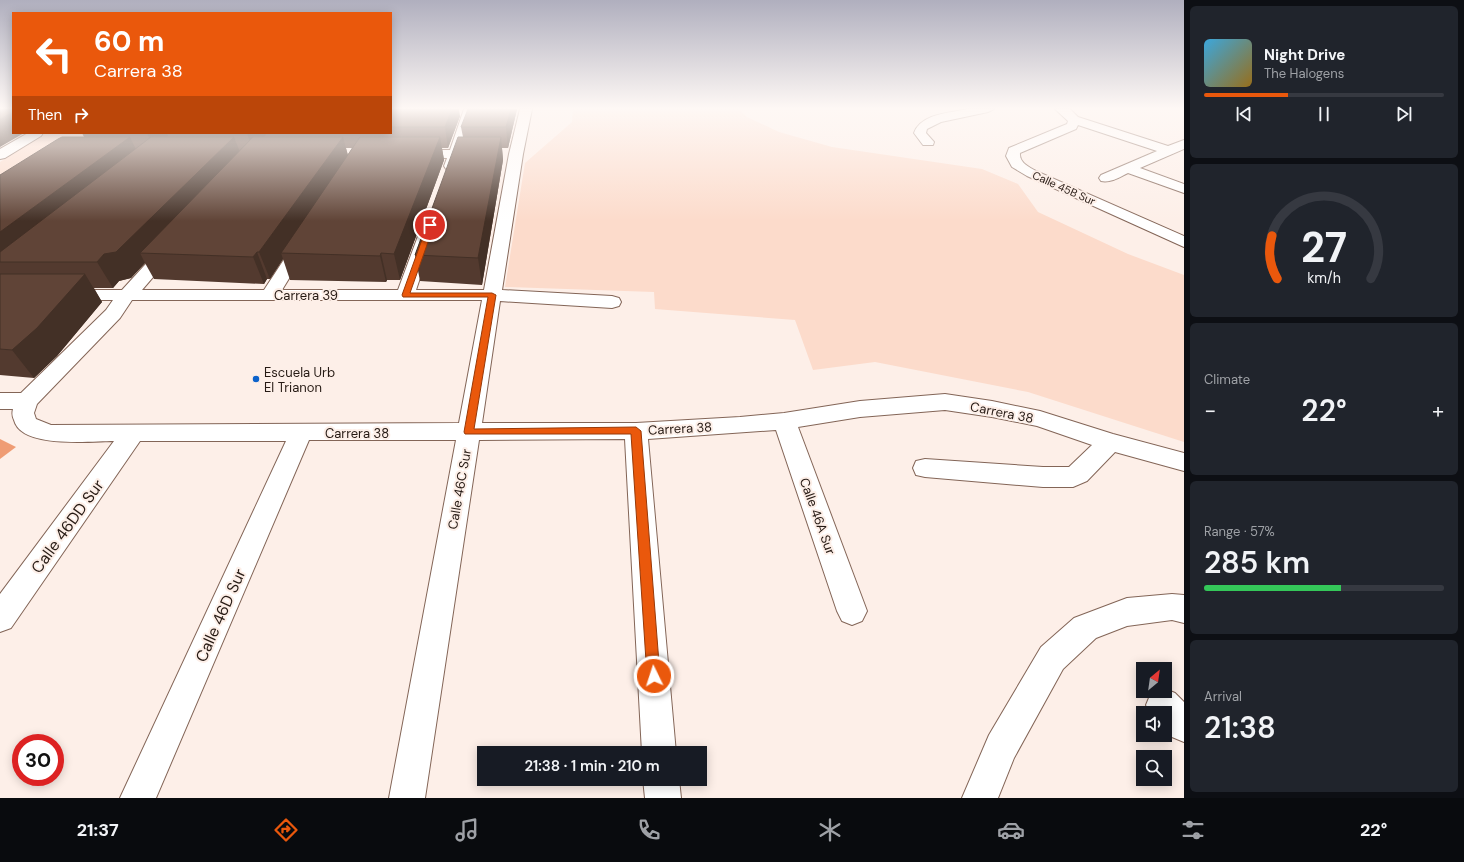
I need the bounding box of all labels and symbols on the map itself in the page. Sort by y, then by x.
street label: Calle 45B Sur [1030,168,1098,208]
pin [413,208,447,242]
street label: Carrera 39 [274,287,338,304]
place label: Escuela Urb El Trianon [264,364,335,396]
marker: Escuela Urb El Trianon [251,374,261,384]
street label: Carrera 38 [969,398,1035,427]
street label: Carrera 38 [648,418,713,439]
street label: Carrera 38 [325,425,389,442]
street label: Calle 46C Sur [444,447,475,531]
street label: Calle 46DD Sur [26,475,109,577]
street label: Calle 46A Sur [796,475,839,557]
street label: Calle 46D Sur [191,565,250,665]
position arrow [633,655,675,697]
north arrow [1136,662,1172,698]
speed limit sign: 30 [12,734,64,786]

